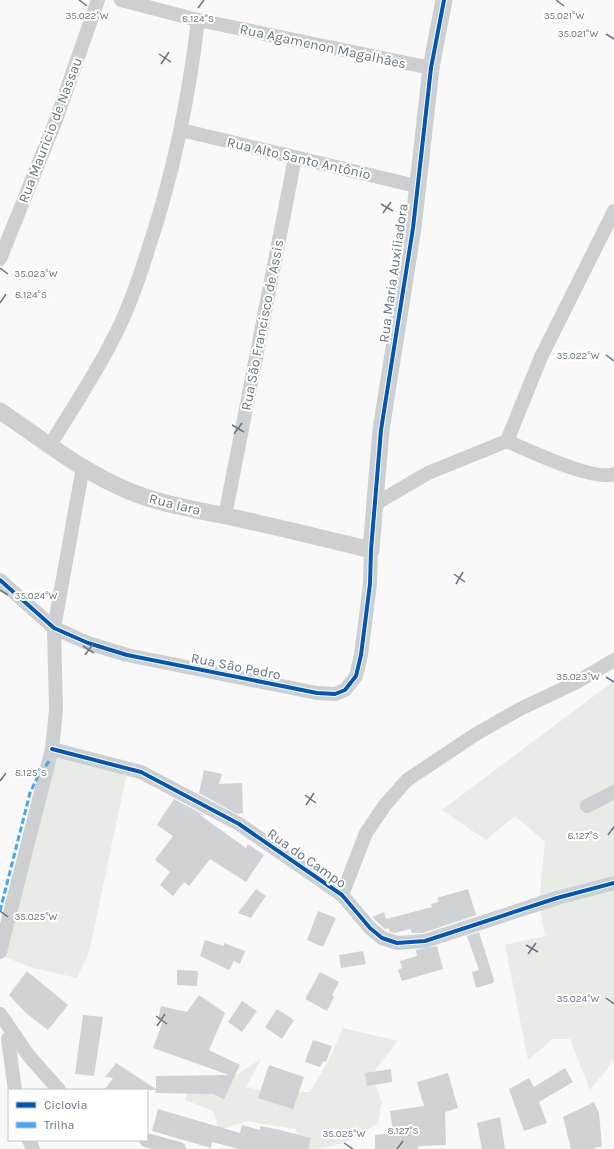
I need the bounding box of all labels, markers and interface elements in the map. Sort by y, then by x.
text: 35.022°W [65,10,109,22]
text: 35.021°W [544,10,584,22]
text: 8.124°S [182,13,214,25]
street label: Rua Agamenon Magalhães [238,21,408,72]
text: 35.021°W [558,28,598,40]
street label: Rua Mauricio de Nassau [15,55,86,205]
street label: Rua Alto Santo Antônio [225,134,372,183]
street label: Rua Maria Auxiliadora [375,202,412,344]
street label: Rua São Francisco de Assis [238,238,287,412]
text: 35.023°W [14,268,58,280]
text: 8.124°S [15,289,47,301]
text: 35.022°W [556,350,600,362]
street label: Rua Iara [147,490,202,519]
text: 35.024°W [15,590,58,602]
street label: Rua São Pedro [190,649,282,684]
text: 35.023°W [556,671,600,683]
text: 8.125°S [15,767,47,779]
street label: Rua do Campo [264,825,350,892]
text: 8.127°S [567,830,599,842]
text: 35.025°W [14,911,58,923]
text: 35.024°W [557,993,600,1005]
legend [8,1089,148,1141]
text: Ciclovia [44,1098,87,1112]
text: Trilha [44,1118,74,1132]
text: 8.127°S [387,1125,419,1137]
text: 35.025°W [322,1128,366,1140]

